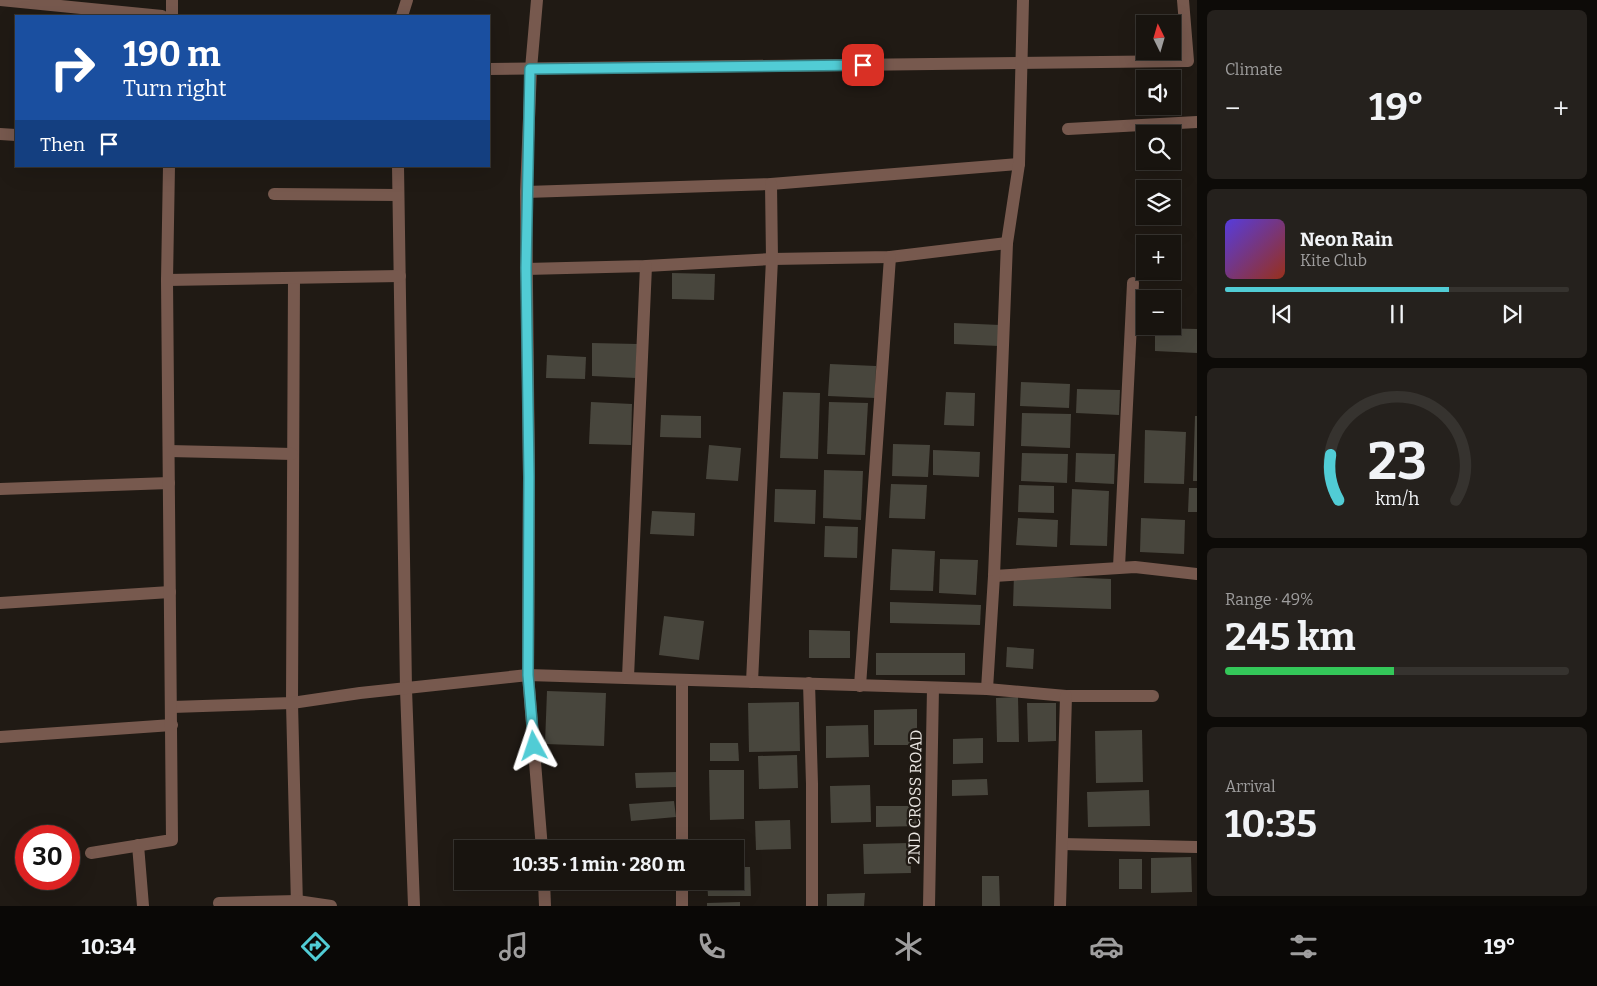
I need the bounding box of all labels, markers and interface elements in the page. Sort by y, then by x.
north arrow [1136,15,1181,60]
map controls [1136,15,1181,335]
text: 190 m [123,33,221,75]
icon: right [40,35,105,100]
pin [842,44,884,86]
icon: arrive [849,51,877,79]
text: Climate [1225,60,1283,79]
button: sound [1136,70,1181,115]
text: Turn right [123,75,226,102]
text: 19° [1369,84,1424,130]
text: − [1225,92,1240,125]
text: + [1553,92,1569,125]
button: search [1136,125,1181,170]
icon: arrive [95,130,123,158]
text: Then [40,133,85,156]
button: layers [1136,180,1181,225]
text: Neon Rain [1300,228,1393,251]
button: + [1136,235,1181,280]
text: Kite Club [1300,251,1367,270]
button: − [1136,290,1181,335]
icon: previous [1268,300,1296,328]
icon: pause [1383,300,1411,328]
icon: next [1498,300,1526,328]
text: 23 [1367,430,1427,493]
text: km/h [1375,488,1419,510]
text: Range · 49% [1225,590,1314,609]
text: 245 km [1225,614,1355,660]
position arrow [507,719,559,771]
street label: 2ND CROSS ROAD [904,729,926,865]
text: Arrival [1225,777,1276,796]
text: 10:35 [1225,801,1317,847]
speed limit sign: 30 [15,825,80,890]
text: 10:35 · 1 min · 280 m [513,853,685,876]
icon: directions [298,929,333,964]
icon: music [496,929,531,964]
icon: phone [694,929,729,964]
icon: climate [891,929,926,964]
icon: car [1089,929,1124,964]
icon: filters [1286,929,1321,964]
text: 10:34 [81,933,136,960]
text: 19° [1484,933,1516,960]

